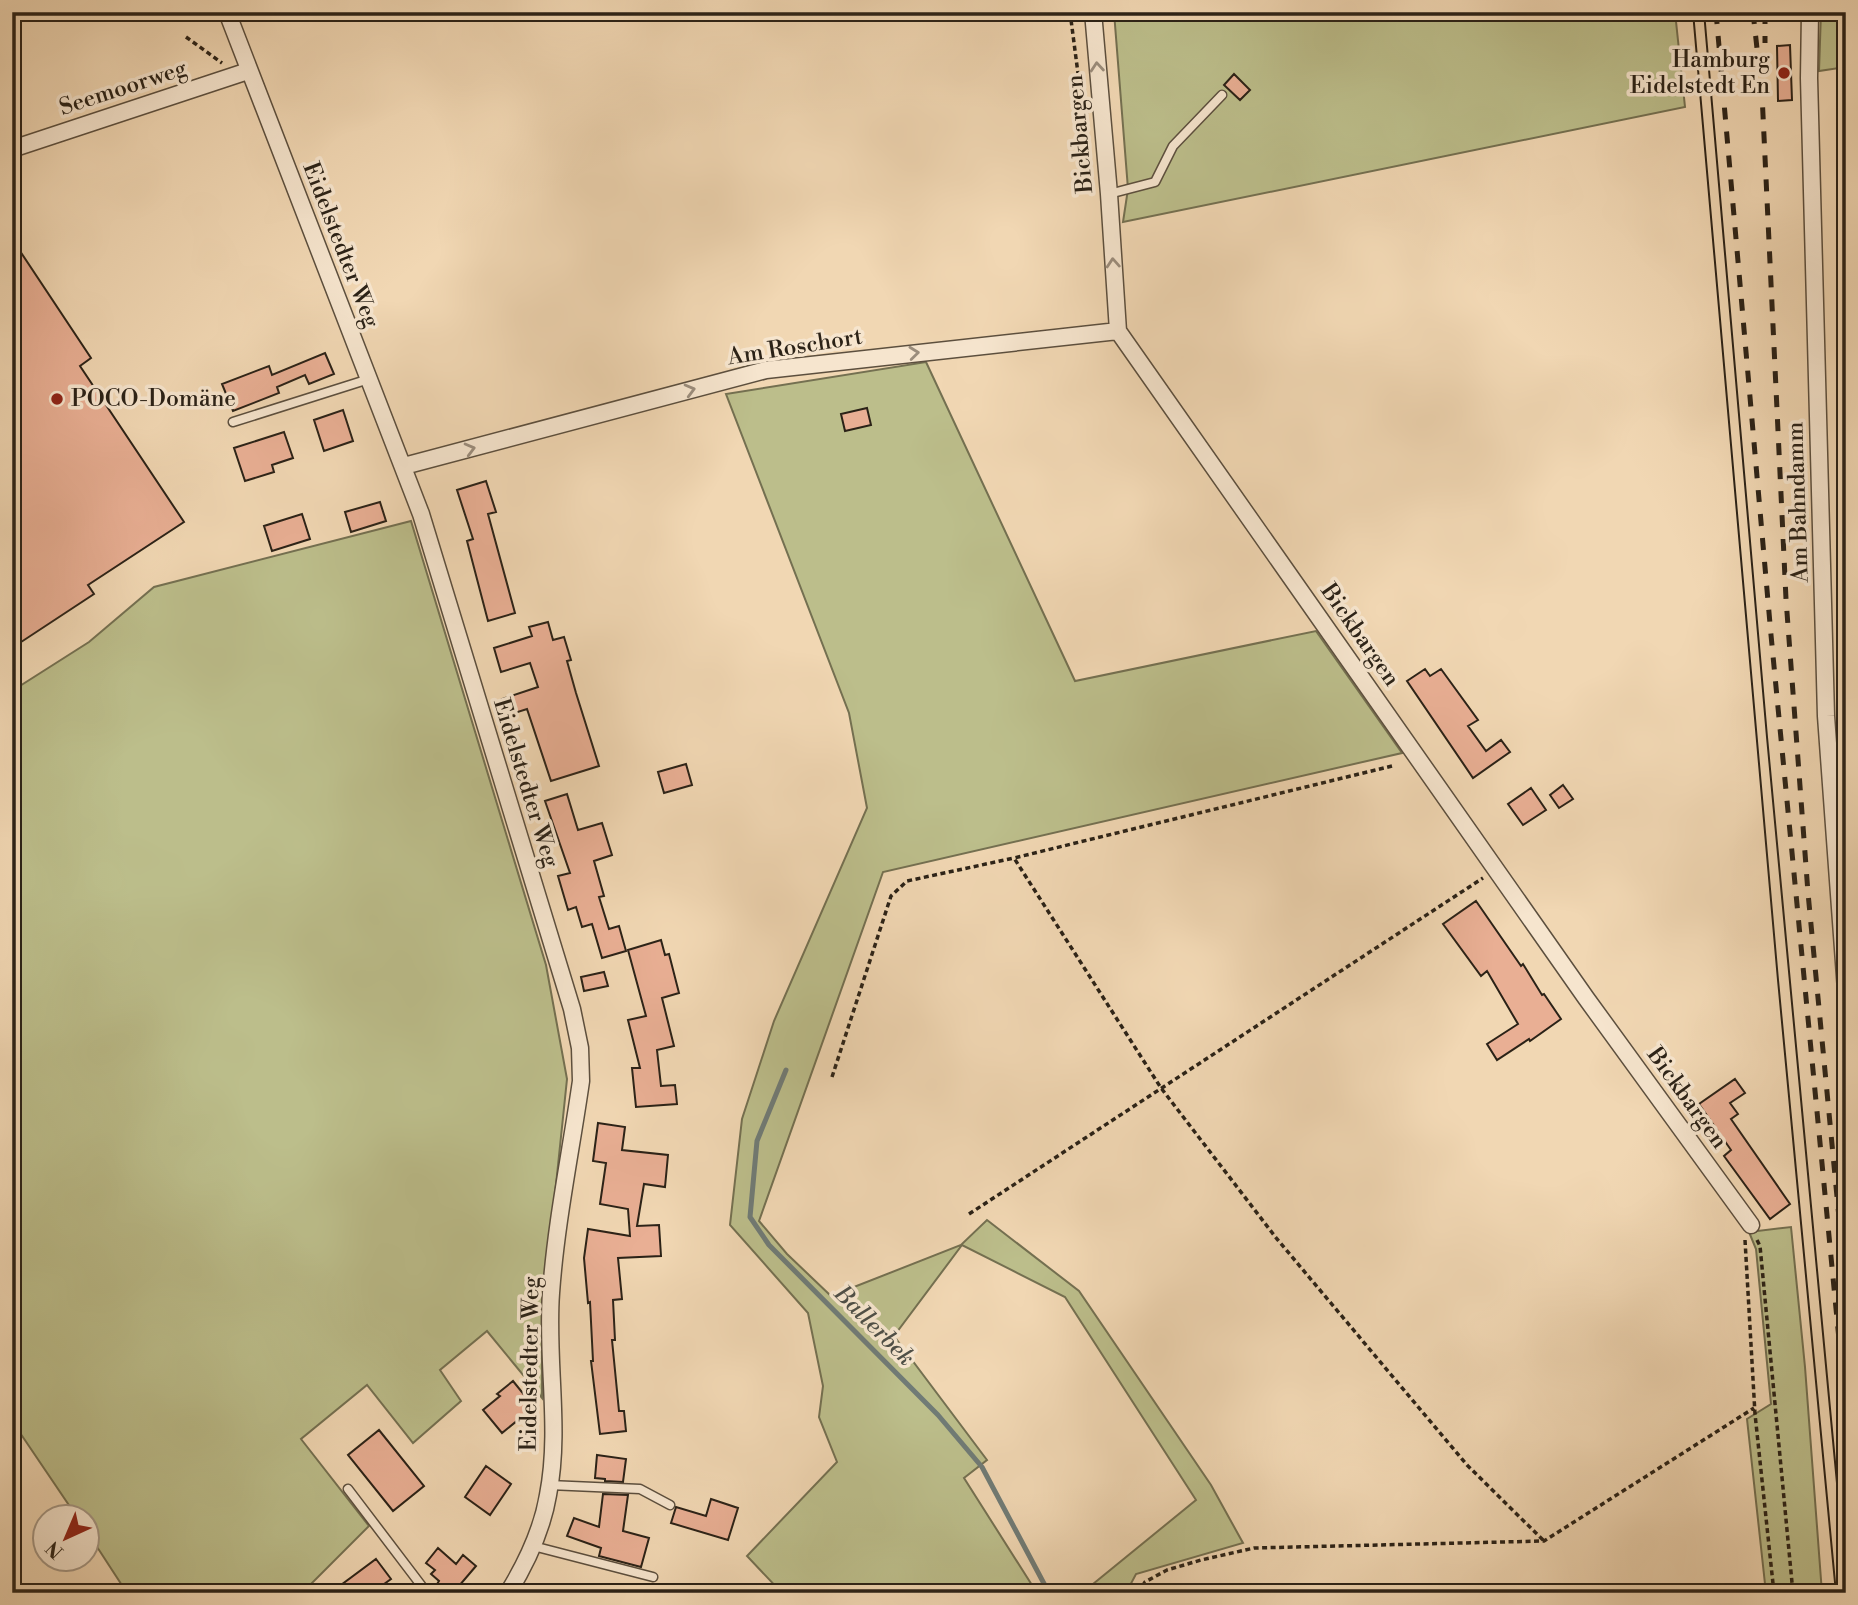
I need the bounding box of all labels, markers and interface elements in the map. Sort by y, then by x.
place label: Hamburg Eidelstedt En [1630,46,1770,100]
street label: Seemoorweg [56,54,190,122]
one-way arrow [1090,61,1105,73]
marker: Hamburg Eidelstedt En [1776,65,1792,81]
street label: Bickbargen [1061,73,1099,195]
street label: Eidelstedter Weg [297,158,385,332]
one-way arrow [1106,257,1121,268]
street label: Am Roschort [725,323,864,372]
one-way arrow [908,346,920,361]
one-way arrow [684,384,696,398]
place label: POCO-Domäne [71,385,236,413]
marker: POCO-Domäne [49,391,65,407]
street label: Am Bahndamm [1781,421,1815,584]
one-way arrow [464,443,476,457]
street label: Bickbargen [1314,577,1406,692]
street label: Eidelstedter Weg [487,695,565,871]
street label: Bickbargen [1640,1041,1733,1155]
street label: Eidelstedter Weg [514,1276,546,1452]
water label: Ballerbek [827,1279,921,1373]
north arrow [32,1504,102,1574]
text: N [41,1536,69,1563]

